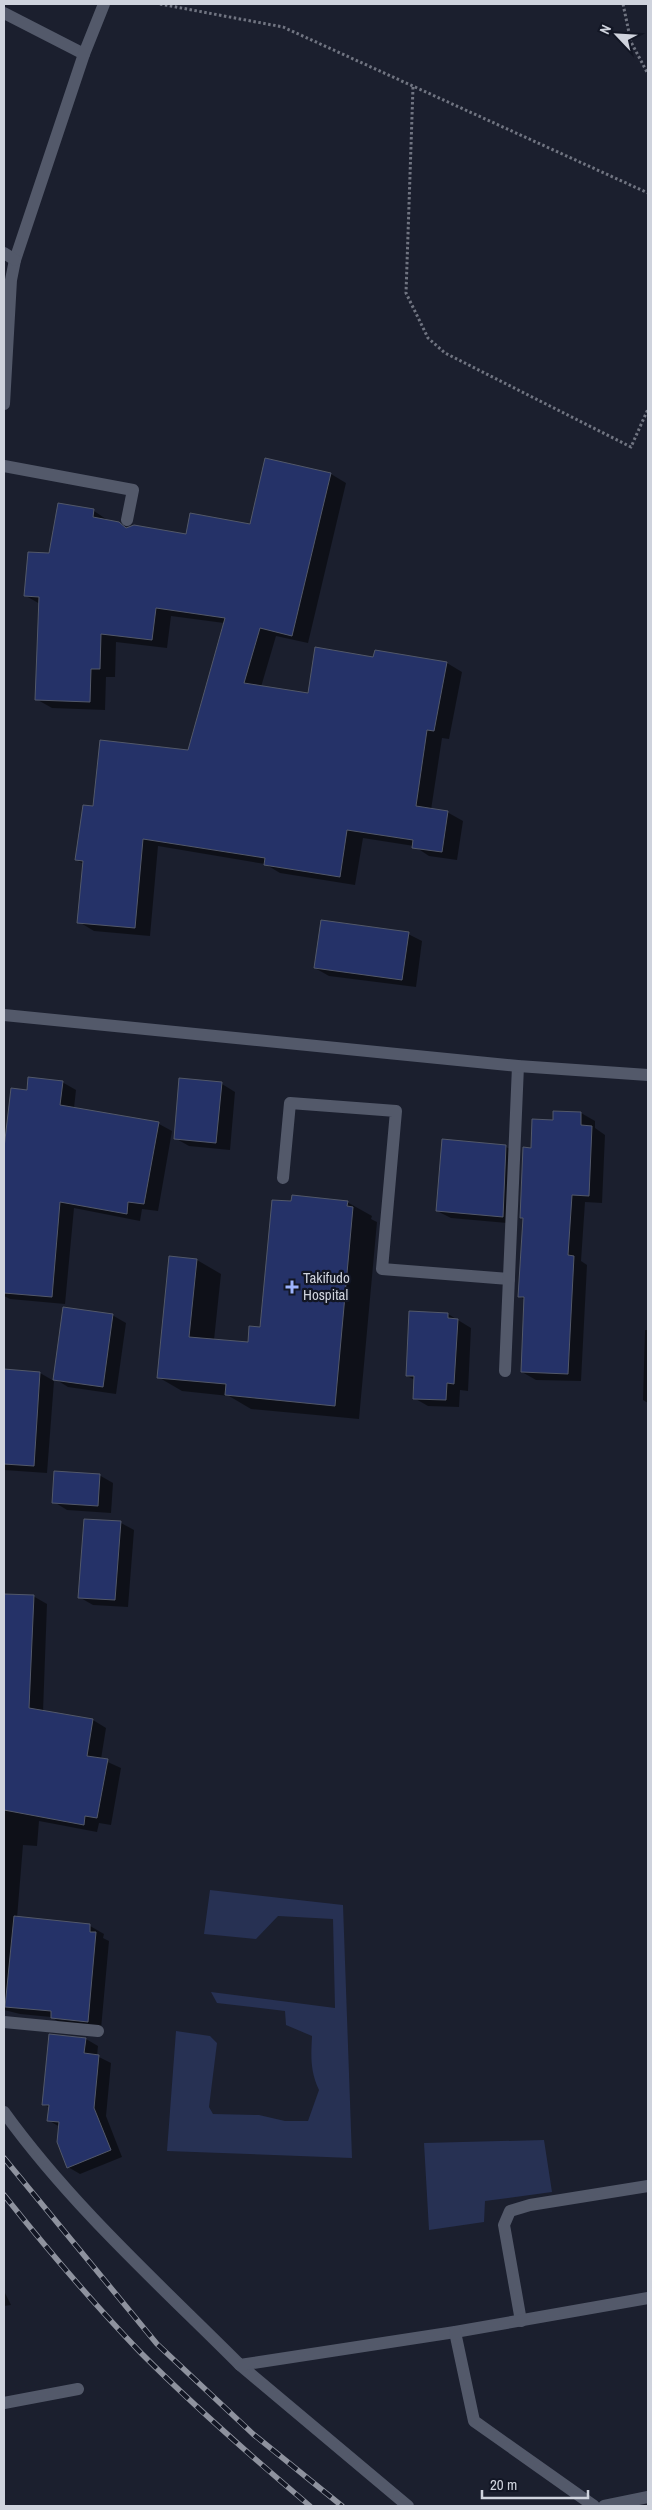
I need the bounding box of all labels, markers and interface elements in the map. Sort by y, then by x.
north arrow [592,10,642,60]
text: N [595,22,615,37]
place label: Takifudo Hospital [303,1267,350,1305]
marker: Takifudo Hospital [285,1280,299,1294]
scale bar [482,2468,588,2500]
text: 20 m [490,2474,517,2495]

